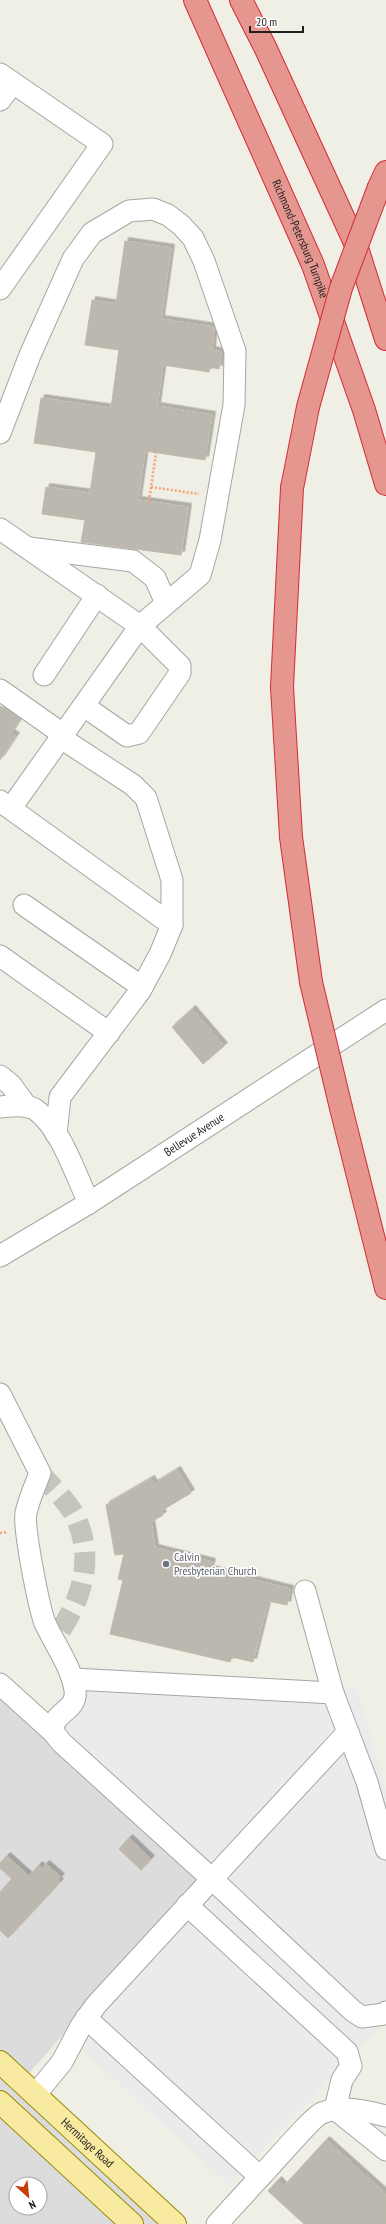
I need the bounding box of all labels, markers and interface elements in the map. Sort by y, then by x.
scale bar [250,8,303,34]
text: 20 m [256,14,277,29]
street label: Richmond-Petersburg Turnpike [269,177,332,300]
street label: Bellevue Avenue [161,1109,227,1159]
place label: Calvin Presbyterian Church [174,1549,256,1578]
marker: Calvin Presbyterian Church [161,1559,171,1569]
street label: Hermitage Road [58,2114,117,2171]
north arrow [8,2176,48,2216]
text: N [27,2197,38,2213]

